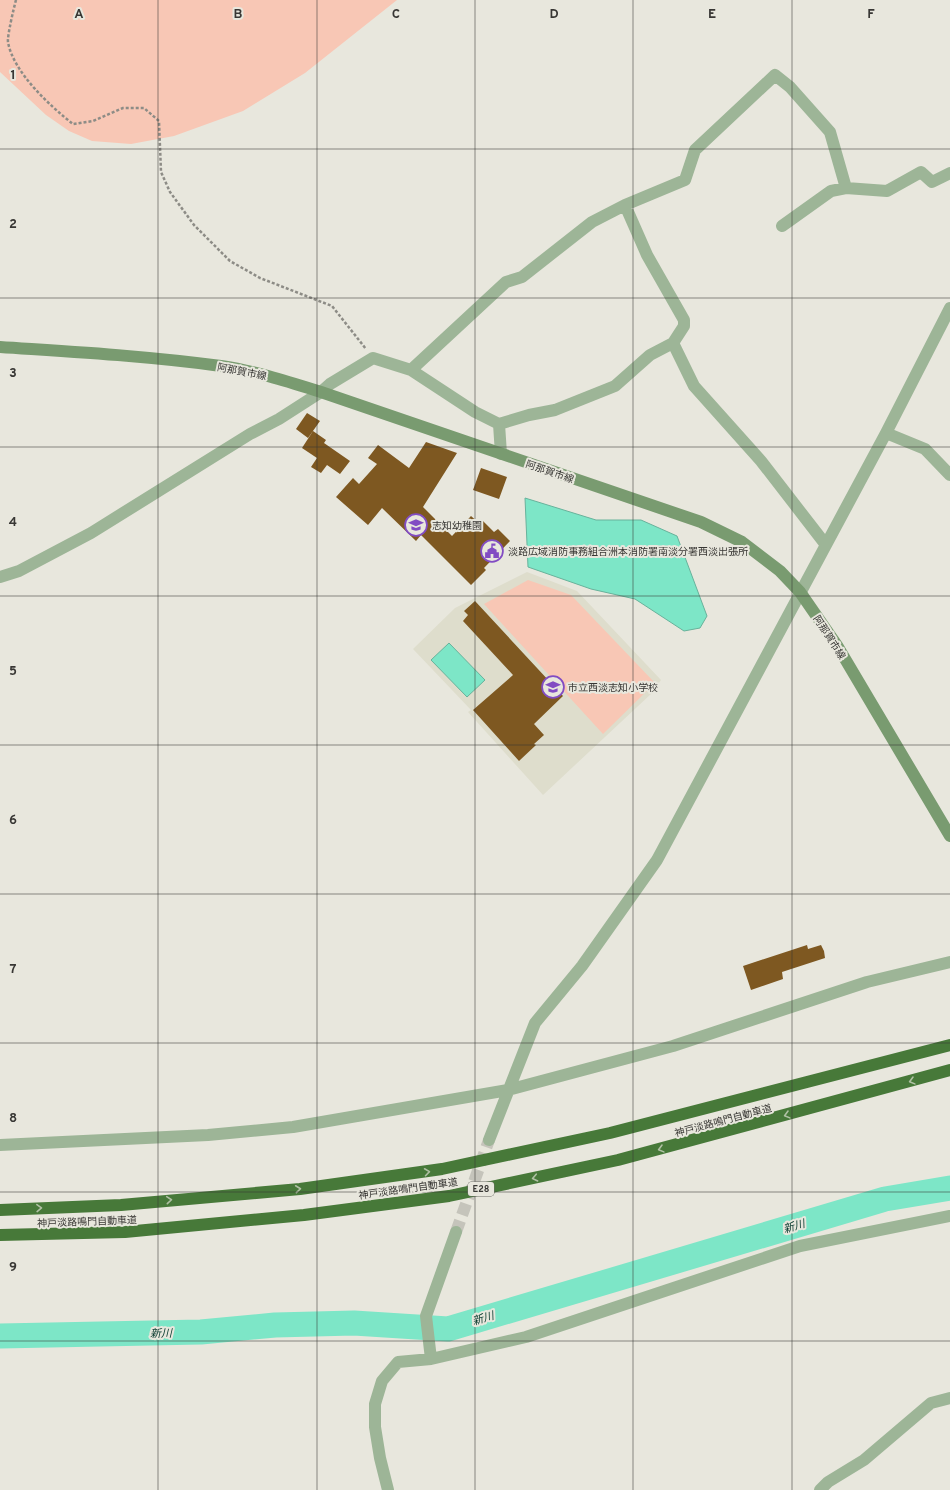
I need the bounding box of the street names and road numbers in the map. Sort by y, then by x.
street label: 阿那賀市線 [216,361,267,384]
street label: 阿那賀市線 [524,458,575,487]
street label: 阿那賀市線 [810,613,848,662]
street label: 神戸淡路鳴門自動車道 [673,1102,773,1141]
street label: 神戸淡路鳴門自動車道 [358,1176,459,1203]
road number: E28 [468,1182,494,1196]
street label: 神戸淡路鳴門自動車道 [37,1214,137,1231]

